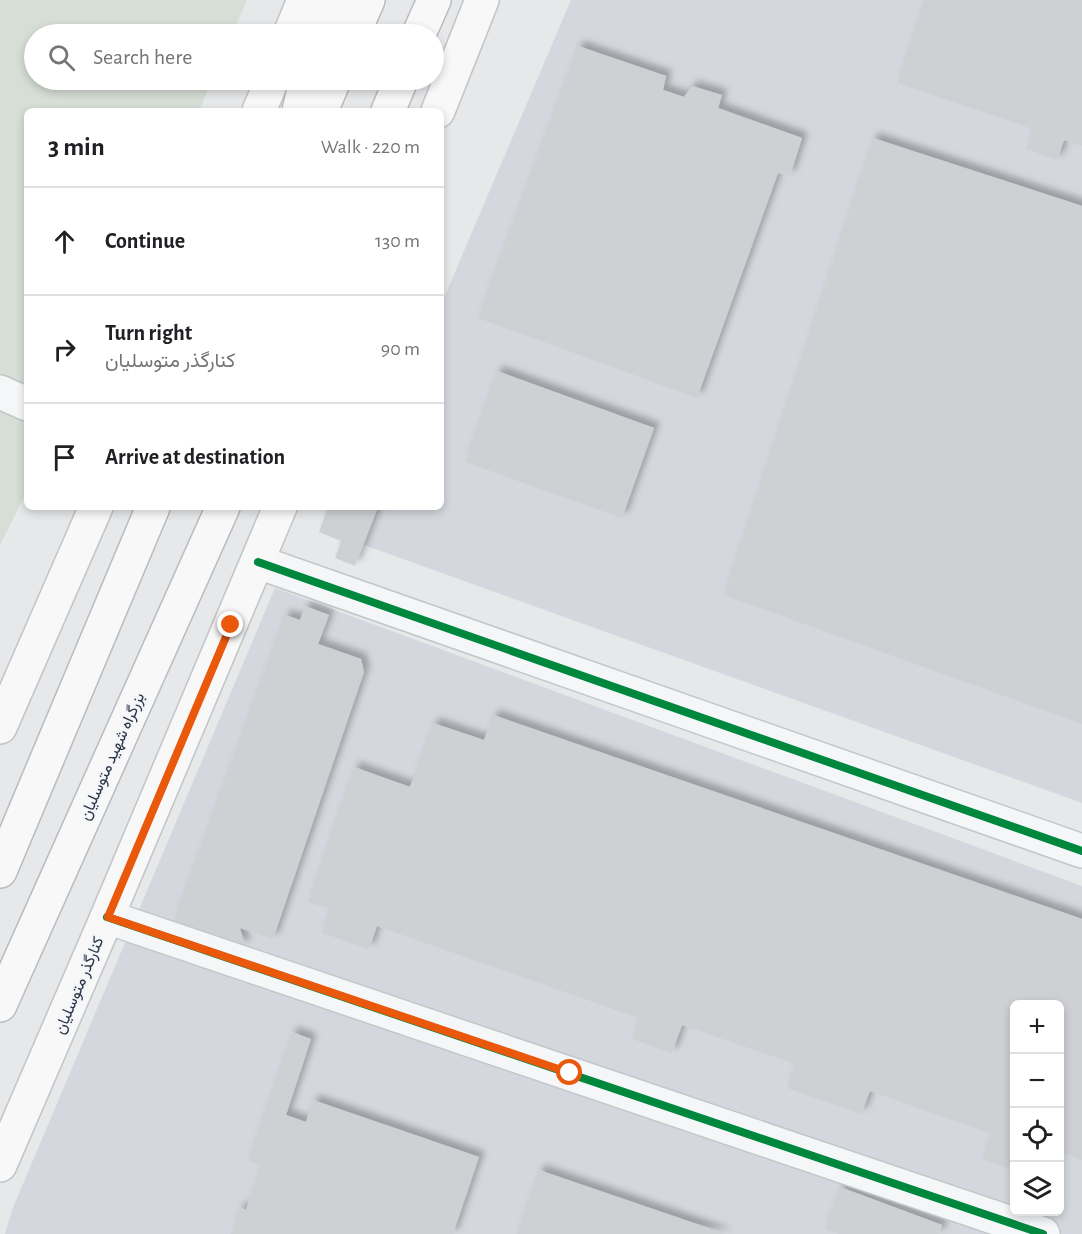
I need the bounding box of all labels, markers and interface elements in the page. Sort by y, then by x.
search box [24,24,444,90]
icon: search [45,41,78,74]
text: Search here [93,46,192,68]
text: 3 min [48,134,105,160]
text: Walk · 220 m [321,137,420,157]
icon: ahead [48,225,81,258]
text: Continue [105,230,185,252]
text: 130 m [375,231,420,251]
text: Turn right [105,322,192,344]
icon: right [48,333,81,366]
text: 90 m [381,339,420,359]
text: کنارگذر متوسلیان [105,351,235,371]
icon: arrive [48,441,81,474]
text: Arrive at destination [105,446,285,468]
route end [217,611,243,637]
street label: بزرگراه شهید متوسلیان [77,690,149,824]
street label: کنارگذر متوسلیان [51,934,109,1037]
map controls [1010,1000,1064,1216]
button: + [1010,1000,1064,1054]
button: − [1010,1054,1064,1108]
route start [556,1059,582,1085]
button: locate [1010,1108,1064,1162]
button: layers [1010,1162,1064,1216]

